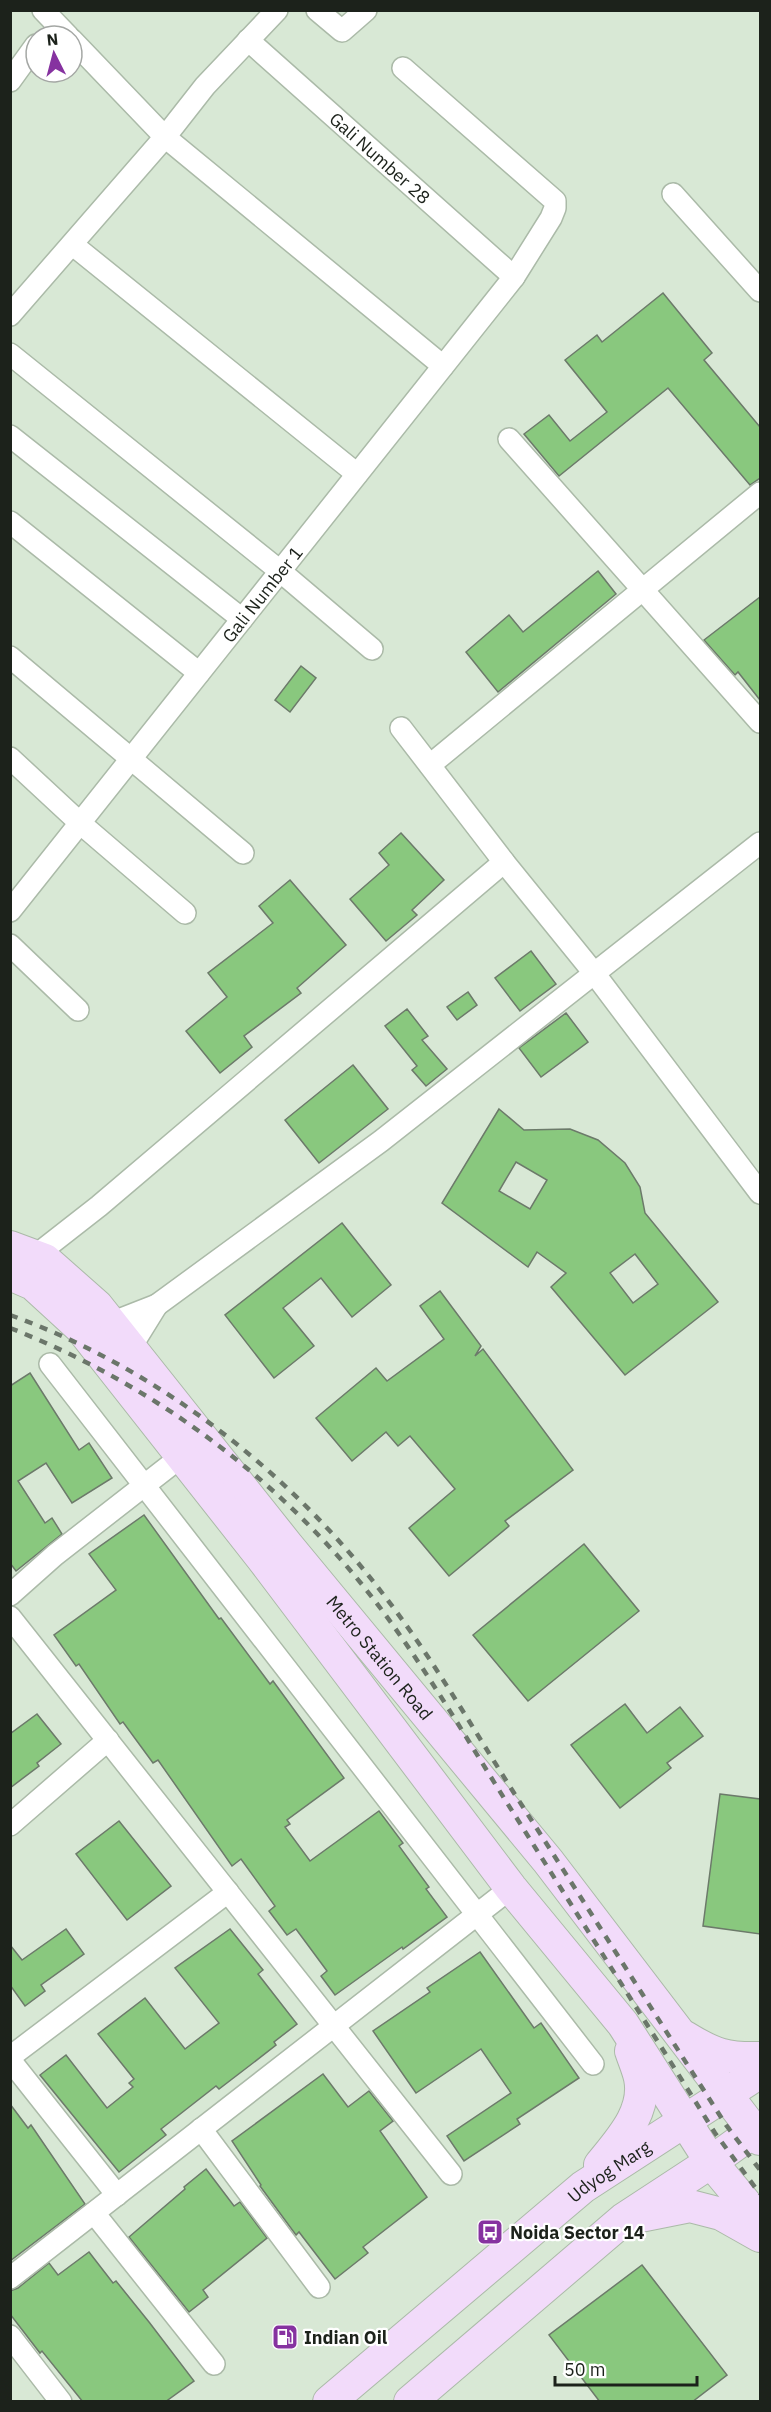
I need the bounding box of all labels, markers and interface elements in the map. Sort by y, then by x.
north arrow [24,24,84,84]
text: N [46,29,59,50]
street label: Gali Number 28 [325,107,435,209]
street label: Gali Number 1 [217,541,307,647]
street label: Metro Station Road [322,1590,438,1725]
street label: Udyog Marg [562,2135,655,2207]
bus stop icon: Noida Sector 14 [475,2217,505,2247]
place label: Noida Sector 14 [510,2221,645,2244]
fuel station icon: Indian Oil [270,2322,300,2352]
place label: Indian Oil [304,2326,388,2349]
scale bar [555,2349,698,2387]
text: 50 m [564,2358,606,2381]

